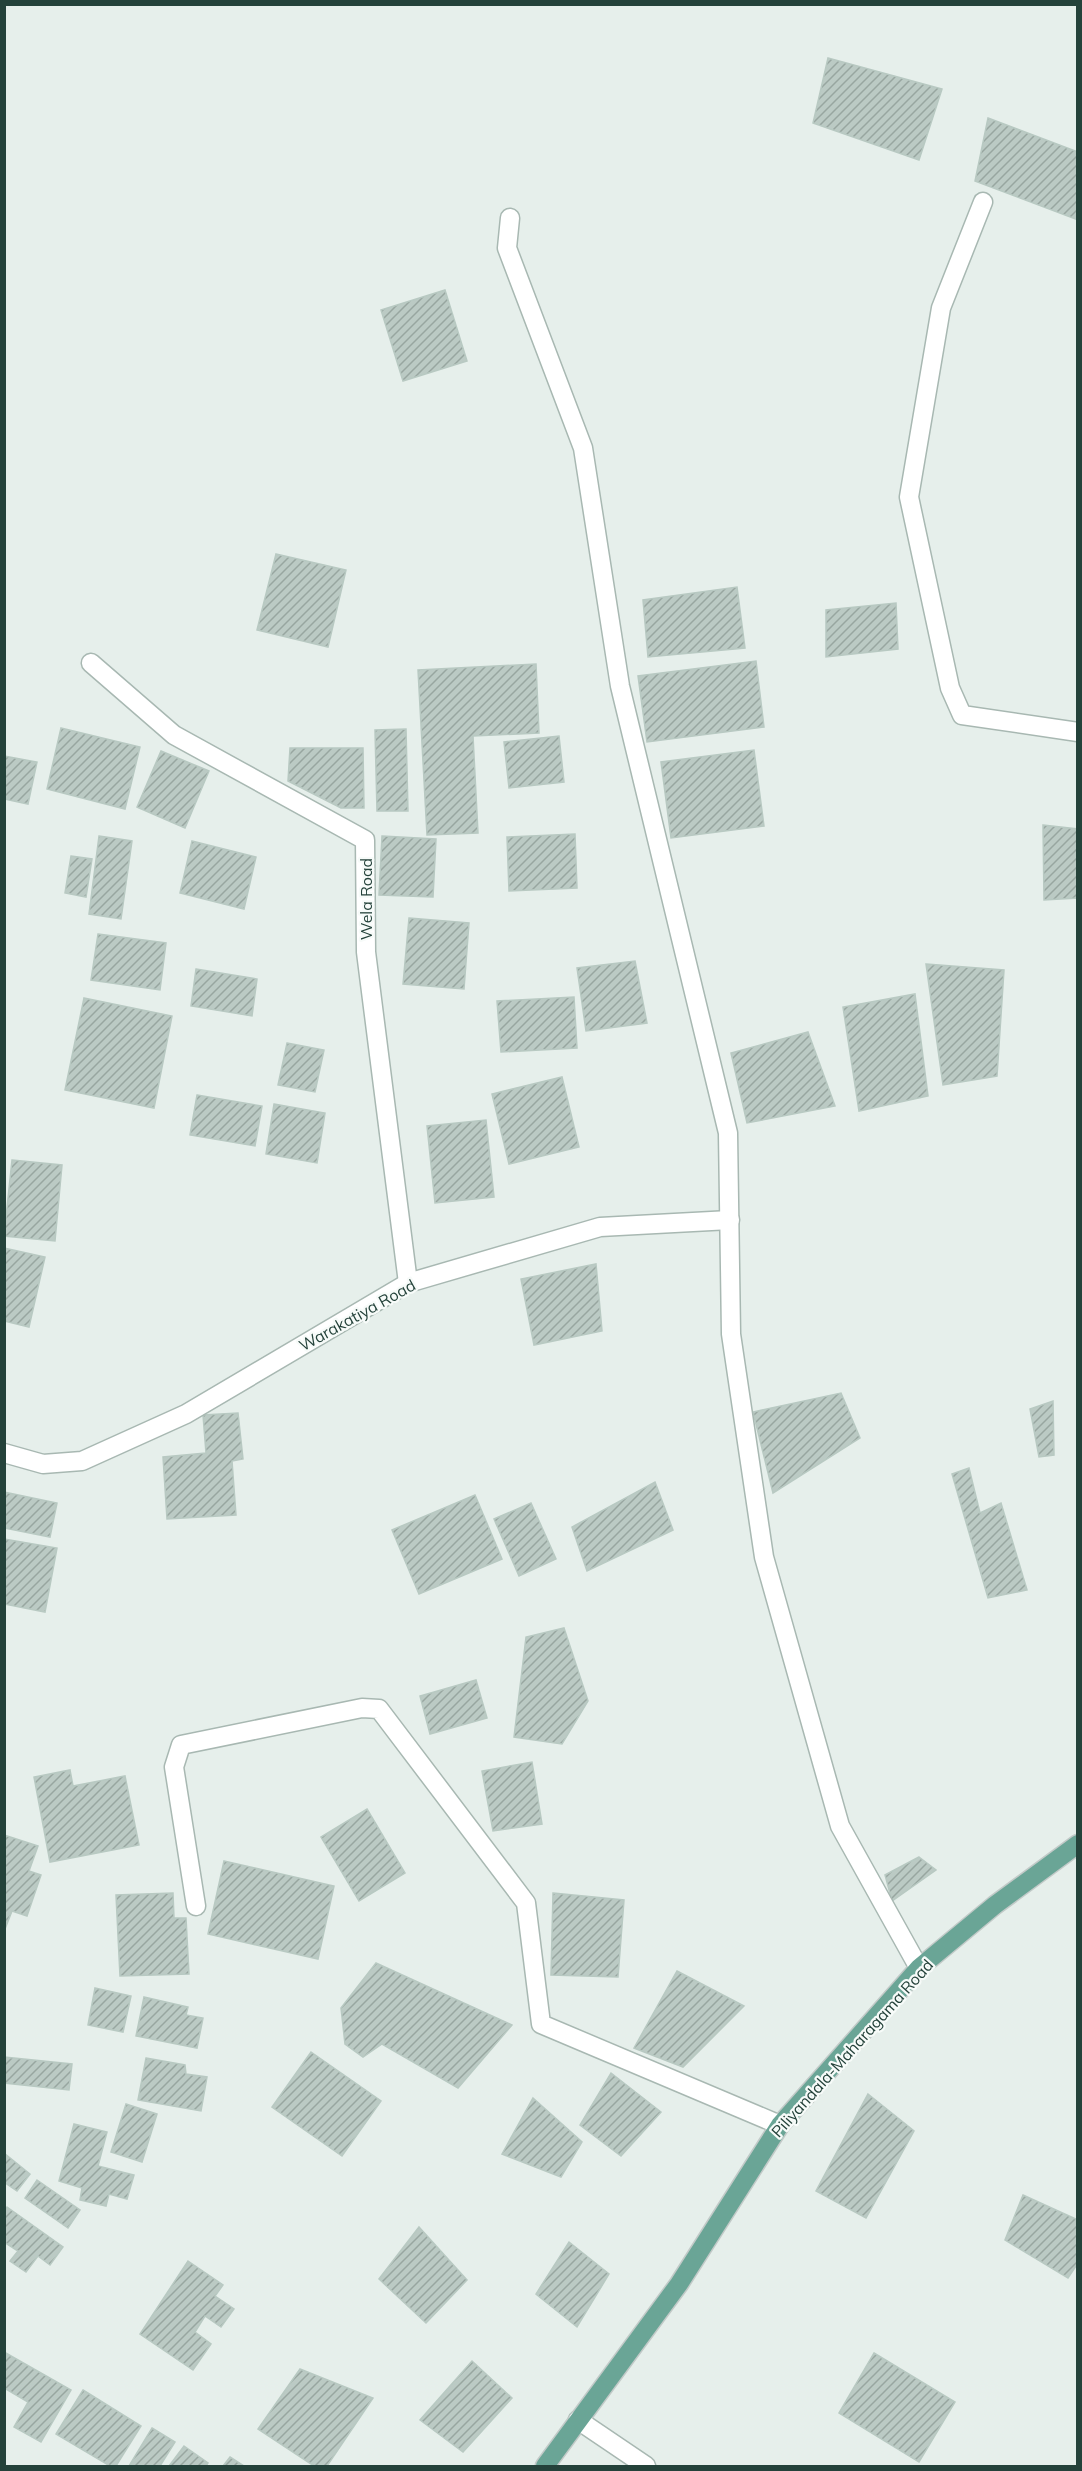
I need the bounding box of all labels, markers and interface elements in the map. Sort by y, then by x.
street label: Wela Road [356,858,376,940]
street label: Warakatiya Road [295,1275,419,1355]
street label: Piliyandala-Maharagama Road [767,1955,937,2141]

